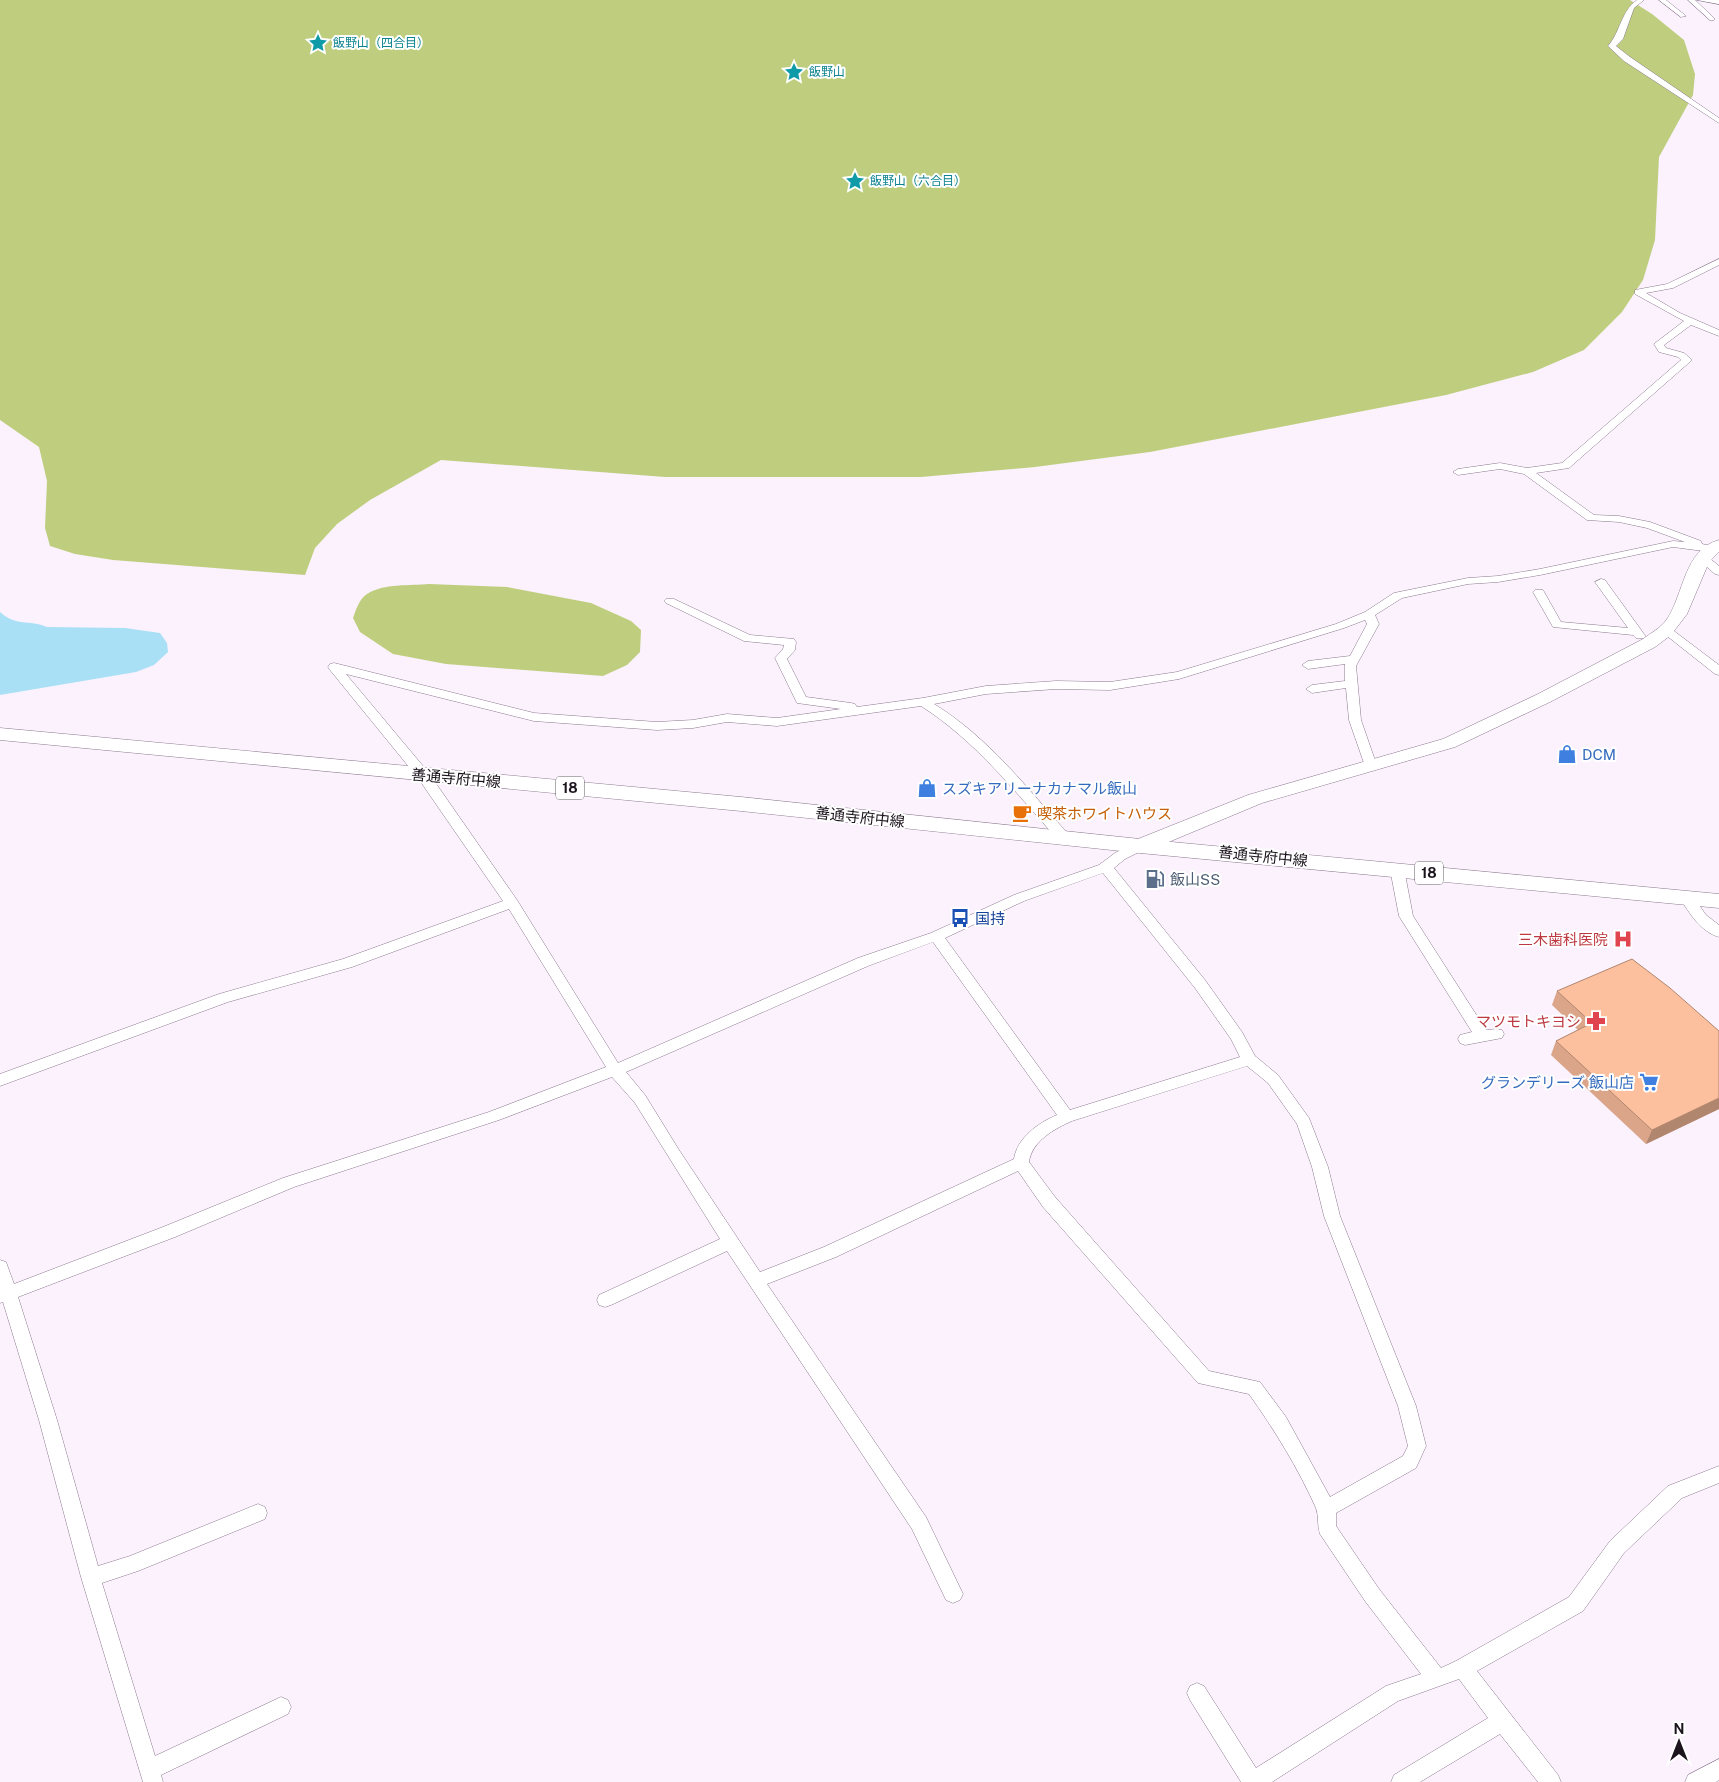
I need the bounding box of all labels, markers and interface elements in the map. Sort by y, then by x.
place icon: 飯野山（四合目） [307,32,329,54]
place label: 飯野山（四合目） [333,36,429,50]
place icon: 飯野山 [783,61,805,83]
place label: 飯野山 [809,65,845,79]
place icon: 飯野山（六合目） [844,170,866,192]
place label: 飯野山（六合目） [870,174,966,188]
shop icon: DCM [1556,743,1578,765]
place label: DCM [1582,746,1616,763]
street label: 善通寺府中線 [410,766,502,790]
road number: 18 [556,776,584,800]
shop icon: スズキアリーナカナマル飯山 [916,777,938,799]
place label: スズキアリーナカナマル飯山 [942,780,1137,797]
cafe icon: 喫茶ホワイトハウス [1011,802,1033,824]
street label: 善通寺府中線 [814,804,906,830]
place label: 喫茶ホワイトハウス [1037,805,1172,822]
street label: 善通寺府中線 [1217,843,1309,869]
road number: 18 [1415,861,1443,884]
fuel station icon: 飯山SS [1144,868,1166,890]
place label: 飯山SS [1170,871,1220,888]
bus stop icon: 国持 [949,907,971,929]
place label: 国持 [975,910,1005,927]
hospital icon: 三木歯科医院 [1612,928,1634,950]
place label: 三木歯科医院 [1518,931,1608,948]
pharmacy icon: マツモトキヨシ [1585,1010,1607,1032]
place label: マツモトキヨシ [1476,1013,1581,1030]
supermarket icon: グランデリーズ 飯山店 [1638,1071,1660,1093]
place label: グランデリーズ 飯山店 [1481,1074,1634,1091]
north arrow [1654,1717,1704,1767]
text: N [1674,1721,1684,1737]

